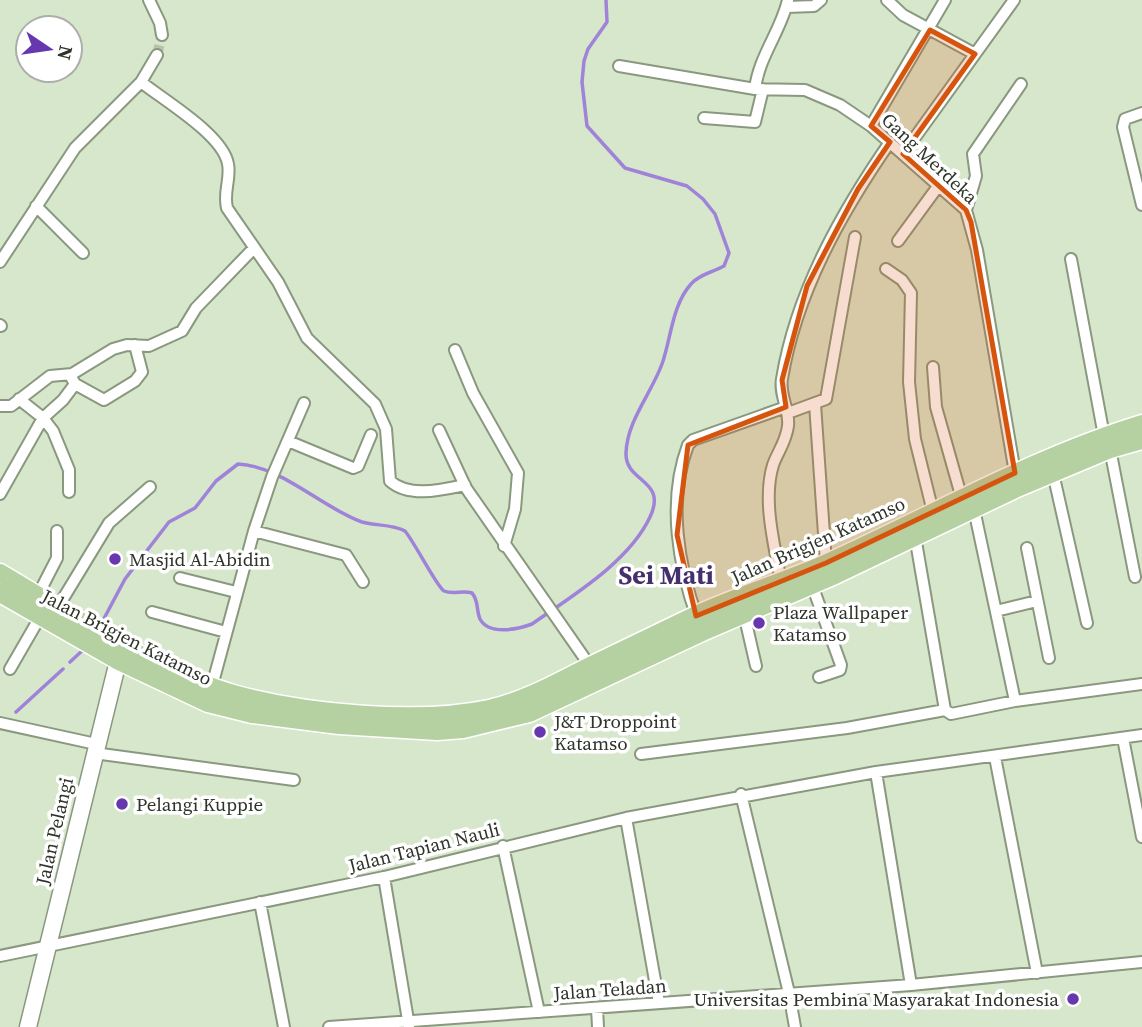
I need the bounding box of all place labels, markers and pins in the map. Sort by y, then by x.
place label: Masjid Al-Abidin [129,546,271,572]
marker: Masjid Al-Abidin [107,551,123,567]
place label: Plaza Wallpaper Katamso [773,599,908,647]
marker: Plaza Wallpaper Katamso [751,615,767,631]
place label: J&T Droppoint Katamso [553,708,677,756]
marker: J&T Droppoint Katamso [532,724,548,740]
place label: Pelangi Kuppie [136,791,263,817]
marker: Pelangi Kuppie [114,796,130,812]
place label: Universitas Pembina Masyarakat Indonesia [693,986,1059,1012]
marker: Universitas Pembina Masyarakat Indonesia [1065,991,1081,1007]

